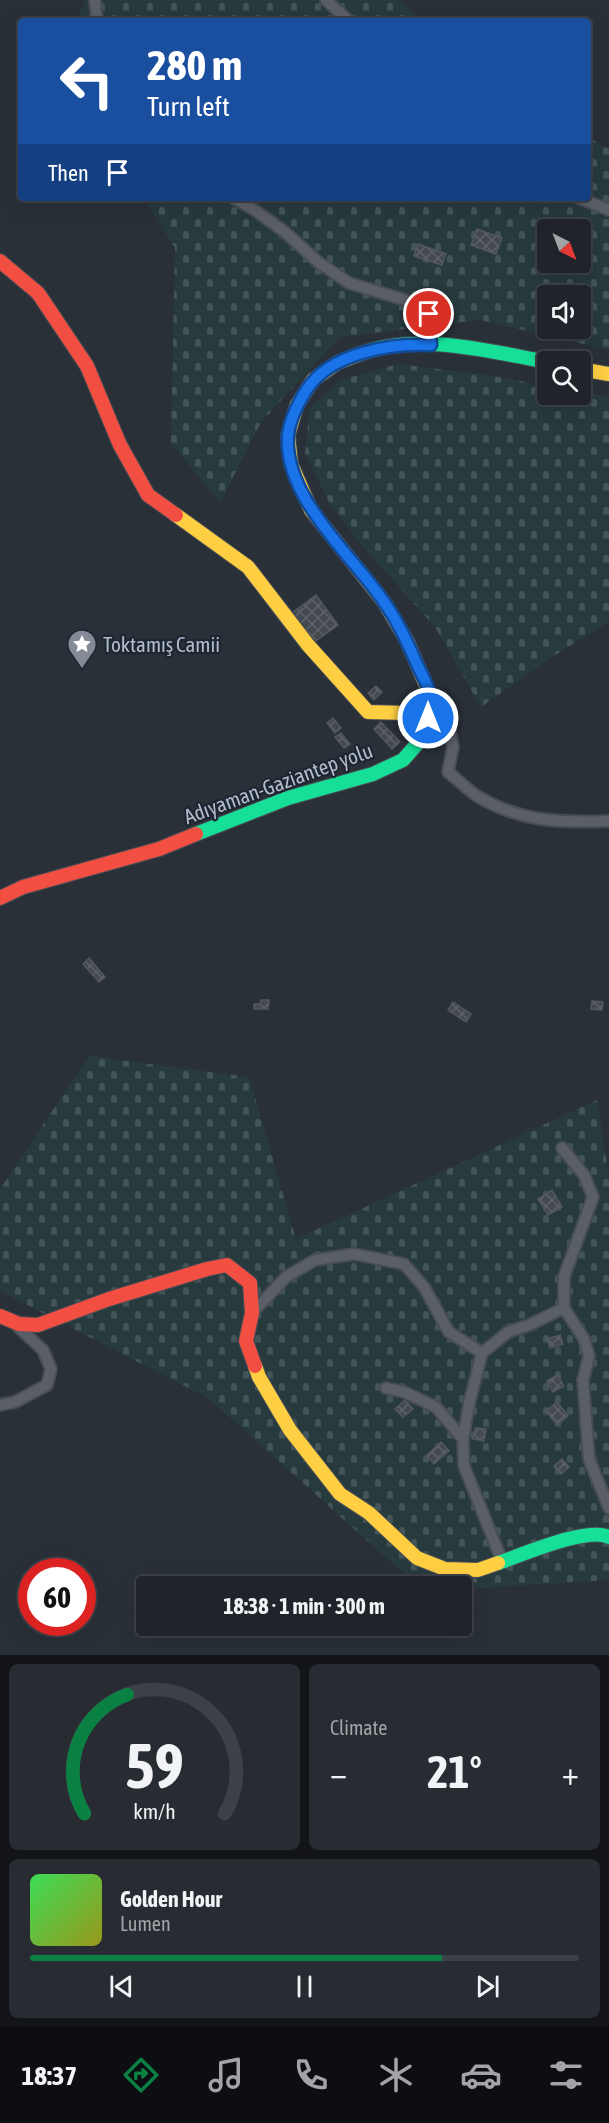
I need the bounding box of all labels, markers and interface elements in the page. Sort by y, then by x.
text: 280 m [147,41,242,89]
icon: left [48,42,126,120]
text: Turn left [147,91,230,122]
icon: arrive [101,156,134,189]
text: Then [48,160,89,186]
north arrow [537,219,591,273]
map controls [537,219,591,405]
button: sound [537,285,591,339]
pin [403,288,454,339]
icon: arrive [412,297,445,330]
button: search [537,351,591,405]
place icon: Toktamış Camii [66,628,98,670]
place label: Toktamış Camii [103,632,220,656]
position arrow [396,686,460,750]
street label: Adıyaman-Gaziantep yolu [180,738,376,828]
speed limit sign: 60 [18,1558,96,1636]
text: 18:38 · 1 min · 300 m [223,1593,385,1619]
text: Climate [330,1716,387,1739]
text: 59 [125,1730,184,1801]
text: 21° [427,1746,482,1798]
text: − [330,1754,347,1792]
text: + [562,1754,579,1792]
text: km/h [133,1799,176,1824]
text: Golden Hour [120,1886,222,1912]
text: Lumen [120,1912,171,1935]
icon: previous [105,1970,138,2003]
icon: pause [288,1970,321,2003]
icon: next [471,1970,504,2003]
icon: directions [120,2054,162,2096]
icon: music [205,2054,247,2096]
icon: phone [290,2054,332,2096]
icon: climate [375,2054,417,2096]
icon: car [460,2054,502,2096]
icon: filters [545,2054,587,2096]
text: 18:37 [22,2060,77,2091]

